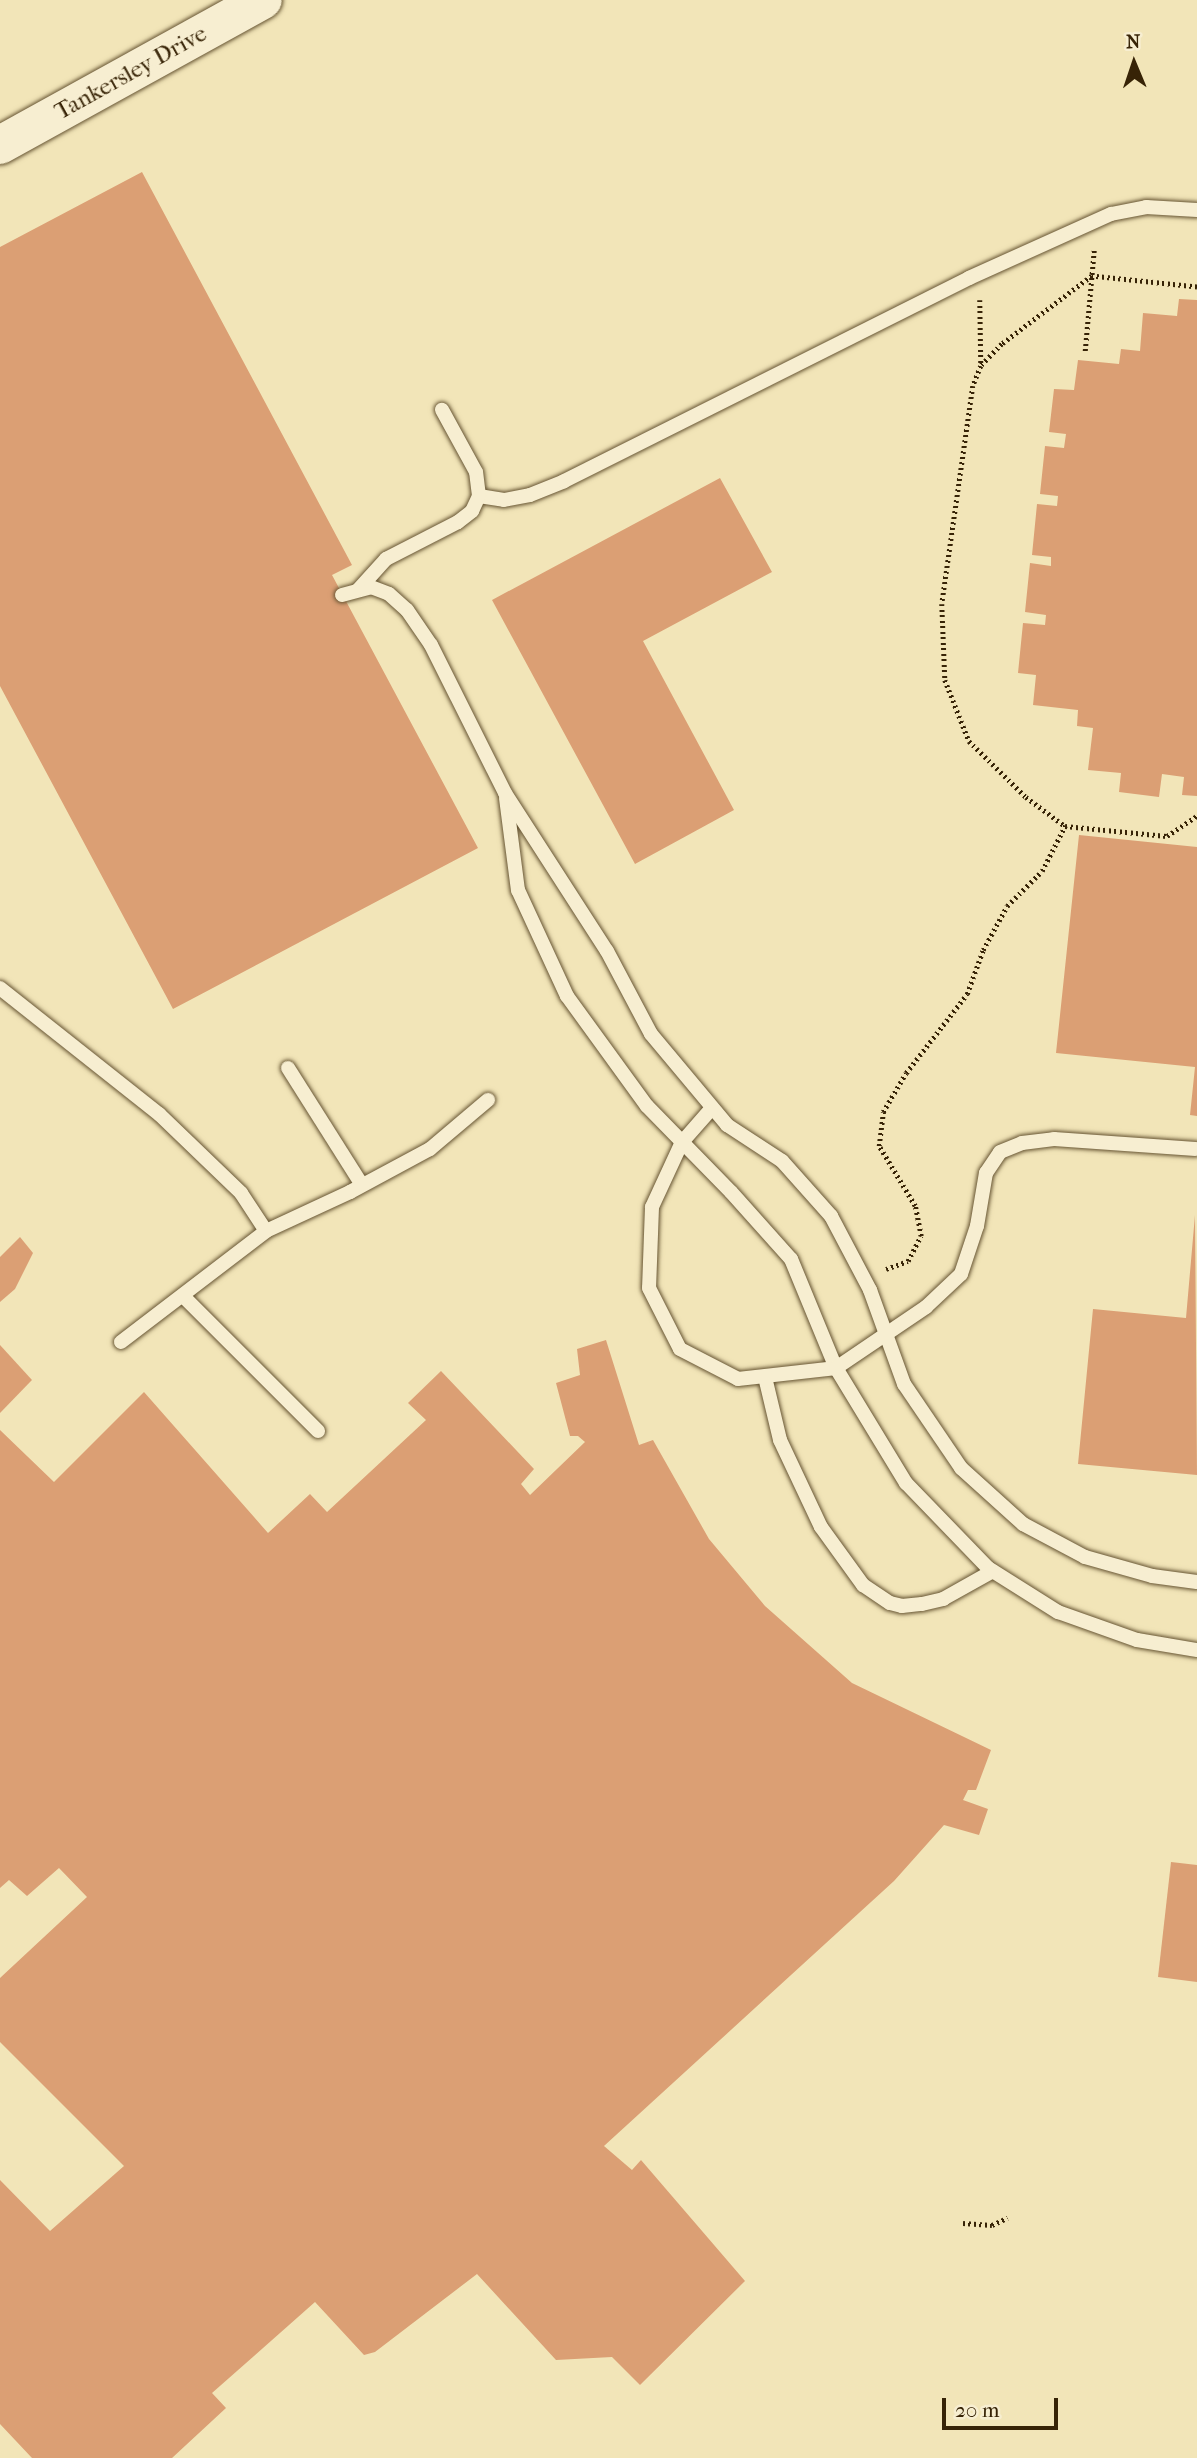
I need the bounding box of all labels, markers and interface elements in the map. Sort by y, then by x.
street label: Tankersley Drive [50,20,212,126]
north arrow [1099,28,1169,98]
text: N [1126,31,1141,53]
scale bar [945,2384,1060,2428]
text: 20 m [955,2398,999,2422]

